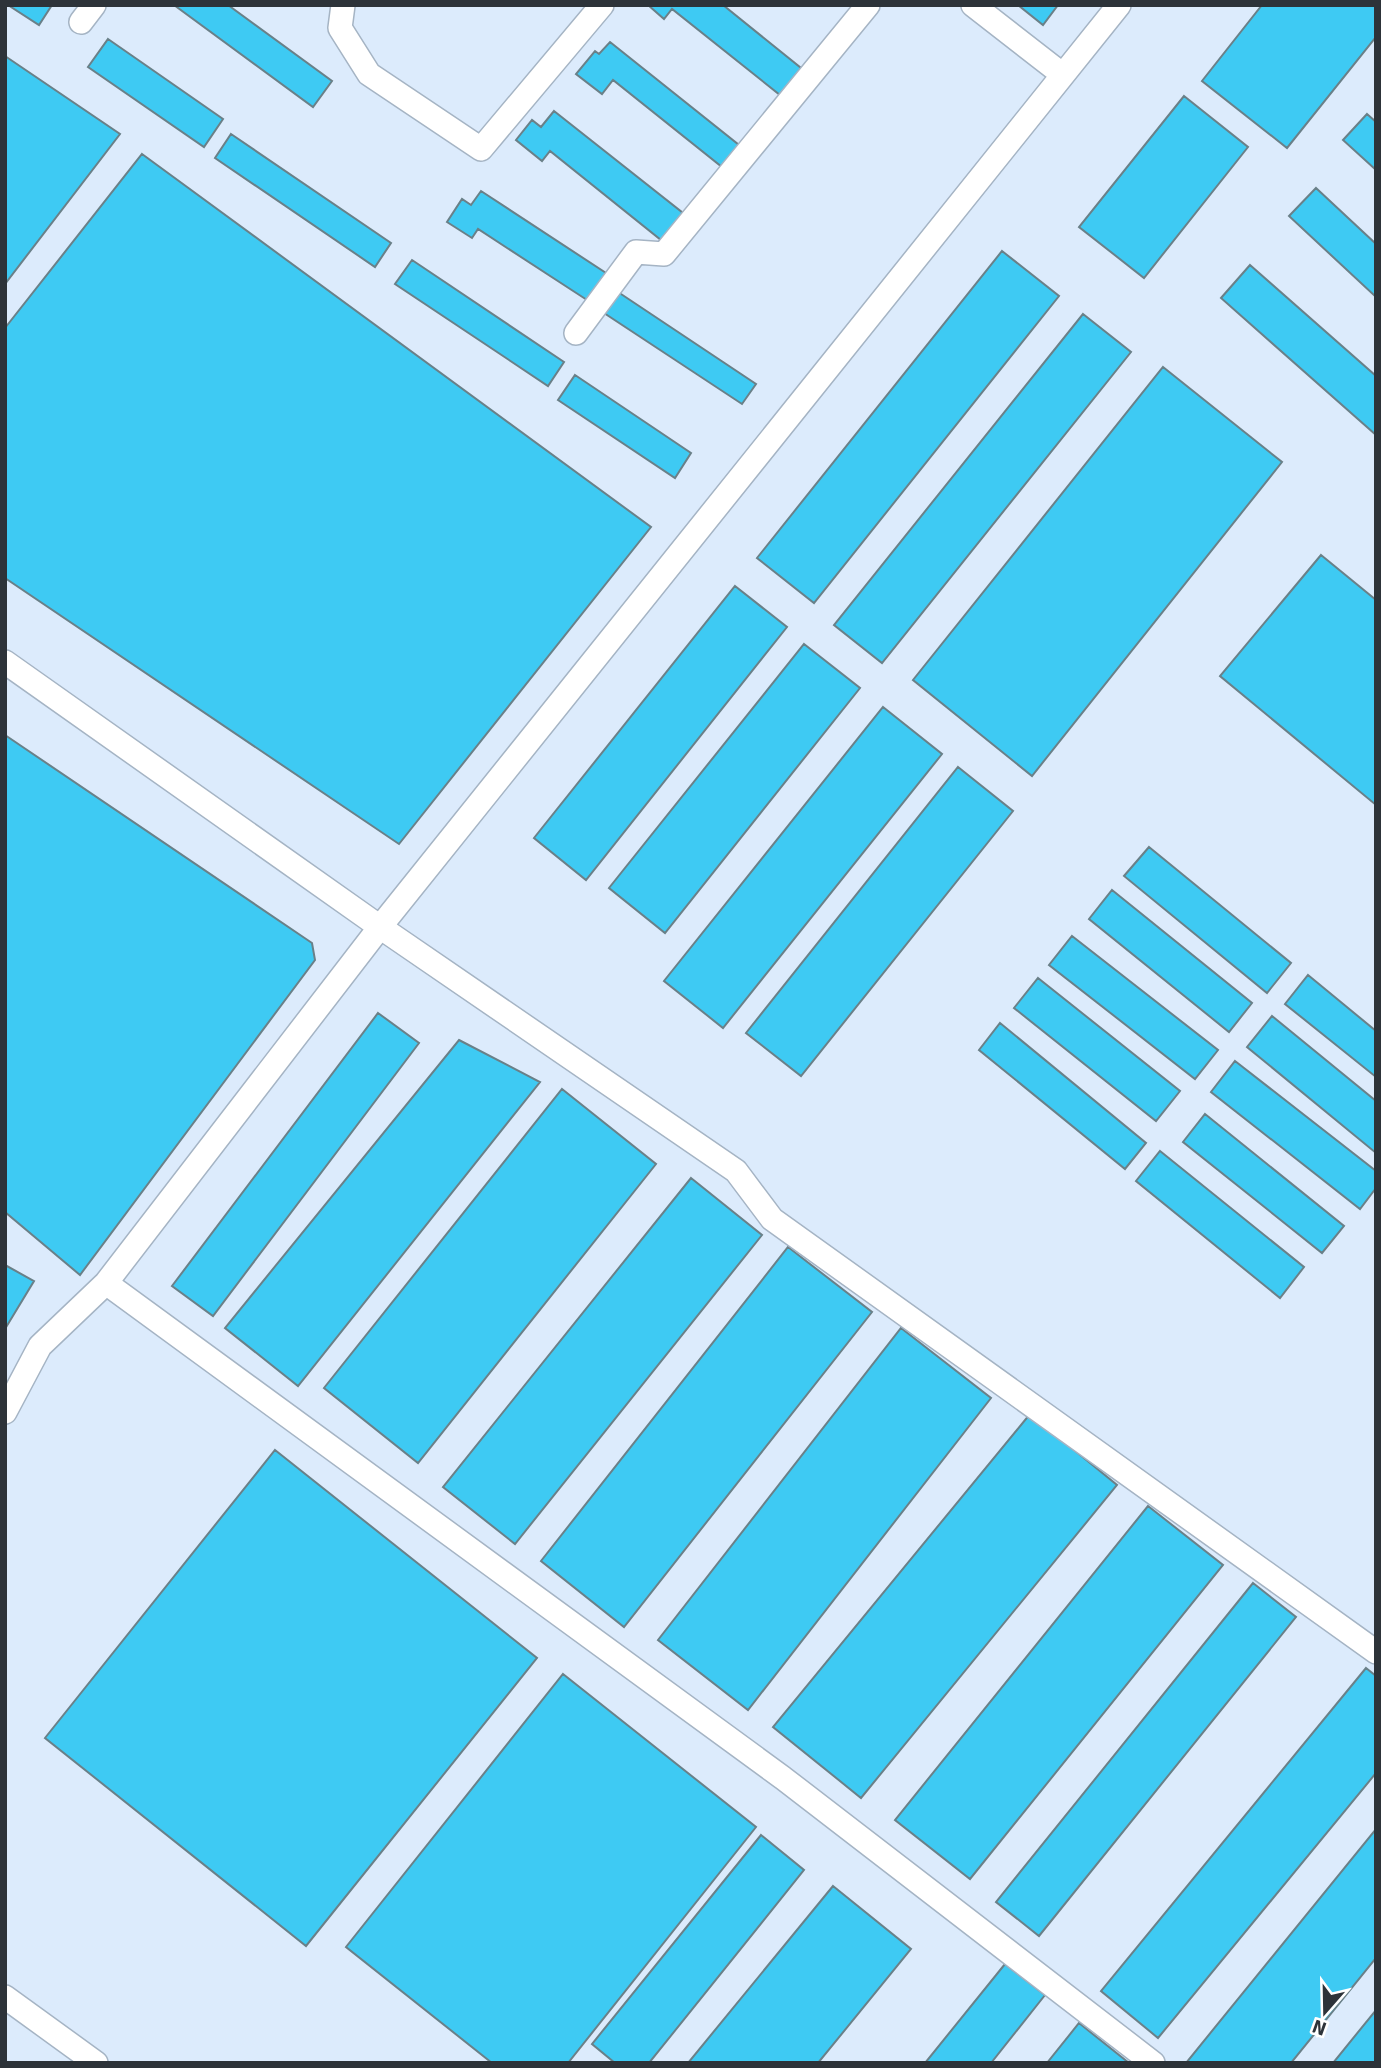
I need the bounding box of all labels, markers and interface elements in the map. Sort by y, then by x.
north arrow [1290,1977,1360,2047]
text: N [1309,2013,1330,2041]

